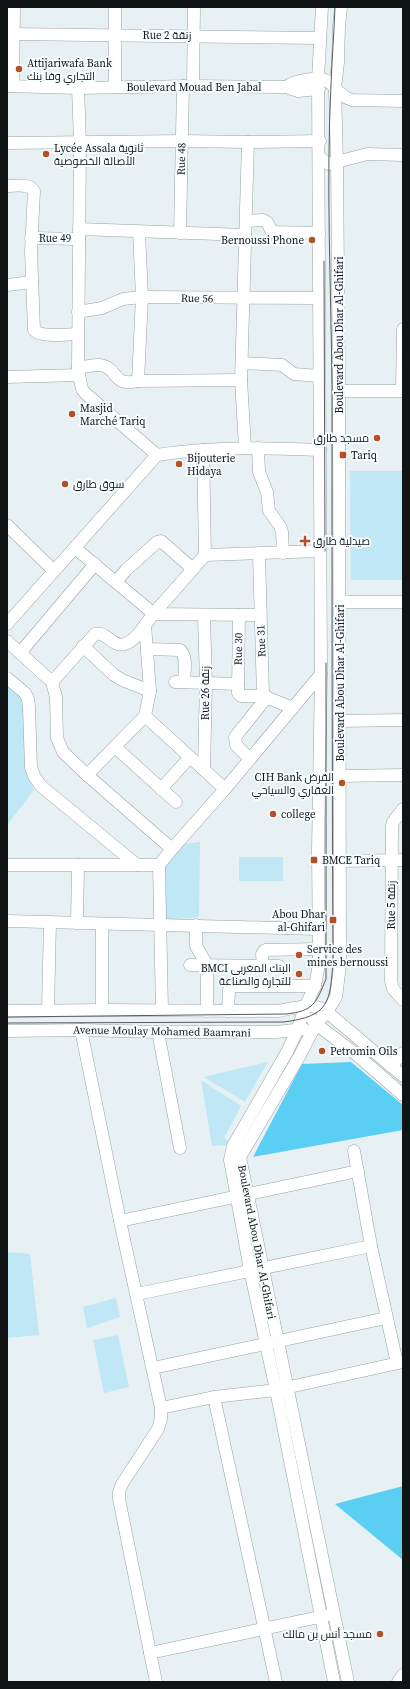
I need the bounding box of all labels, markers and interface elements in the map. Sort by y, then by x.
street label: Rue 2 زنقة [143,28,192,43]
place label: Attijariwafa Bank التجاري وفا بنك [27,56,113,85]
marker: Attijariwafa Bank التجاري وفا بنك [14,64,24,74]
street label: Boulevard Mouad Ben Jabal [126,80,262,95]
place label: Lycée Assala ثانوية الأصالة الخصوصية [54,141,143,169]
street label: Rue 48 [174,143,189,175]
marker: Lycée Assala ثانوية الأصالة الخصوصية [41,149,51,159]
street label: Rue 49 [39,231,71,246]
place label: Bernoussi Phone [221,233,304,248]
marker: Bernoussi Phone [307,235,317,245]
street label: Boulevard Abou Dhar Al-Ghifari [332,257,347,413]
street label: Rue 56 [181,291,214,306]
place label: Masjid Marché Tariq [80,401,146,429]
marker: Masjid Marché Tariq [67,409,77,419]
place label: مسجد طارق [314,431,369,446]
marker: مسجد طارق [372,433,382,443]
place label: Tariq [351,448,378,463]
marker: Tariq [338,450,348,460]
place label: Bijouterie Hidaya [187,451,236,479]
marker: Bijouterie Hidaya [174,459,184,469]
place label: سوق طارق [73,477,124,492]
marker: سوق طارق [60,479,70,489]
place label: صيدلية طارق [313,534,370,549]
marker: صيدلية طارق [300,536,310,546]
street label: Boulevard Abou Dhar Al-Ghifari [333,605,348,761]
street label: Rue 31 [253,624,270,658]
street label: Rue 30 [231,632,246,665]
street label: Rue 26 زنقة [198,666,213,720]
place label: CIH Bank القرض العقاري والسياحي [252,770,334,799]
marker: CIH Bank القرض العقاري والسياحي [337,778,347,788]
place label: college [281,807,316,822]
marker: college [268,809,278,819]
place label: BMCE Tariq [322,853,381,868]
marker: BMCE Tariq [309,855,319,865]
street label: Rue 5 زنقة [384,880,399,929]
place label: Abou Dhar al-Ghifari [272,907,325,935]
marker: Abou Dhar al-Ghifari [328,915,338,925]
place label: Service des mines bernoussi [307,942,388,970]
marker: Service des mines bernoussi [294,950,304,960]
place label: BMCI البنك المغربي للتجارة والصناعة [201,961,291,989]
marker: BMCI البنك المغربي للتجارة والصناعة [294,969,304,979]
street label: Avenue Moulay Mohamed Baamrani [73,1022,251,1041]
place label: Petromin Oils [330,1044,398,1059]
marker: Petromin Oils [317,1046,327,1056]
street label: Boulevard Abou Dhar Al-Ghifari [234,1164,279,1320]
place label: مسجد أنس بن مالك [283,1627,372,1642]
marker: مسجد أنس بن مالك [375,1629,385,1639]

